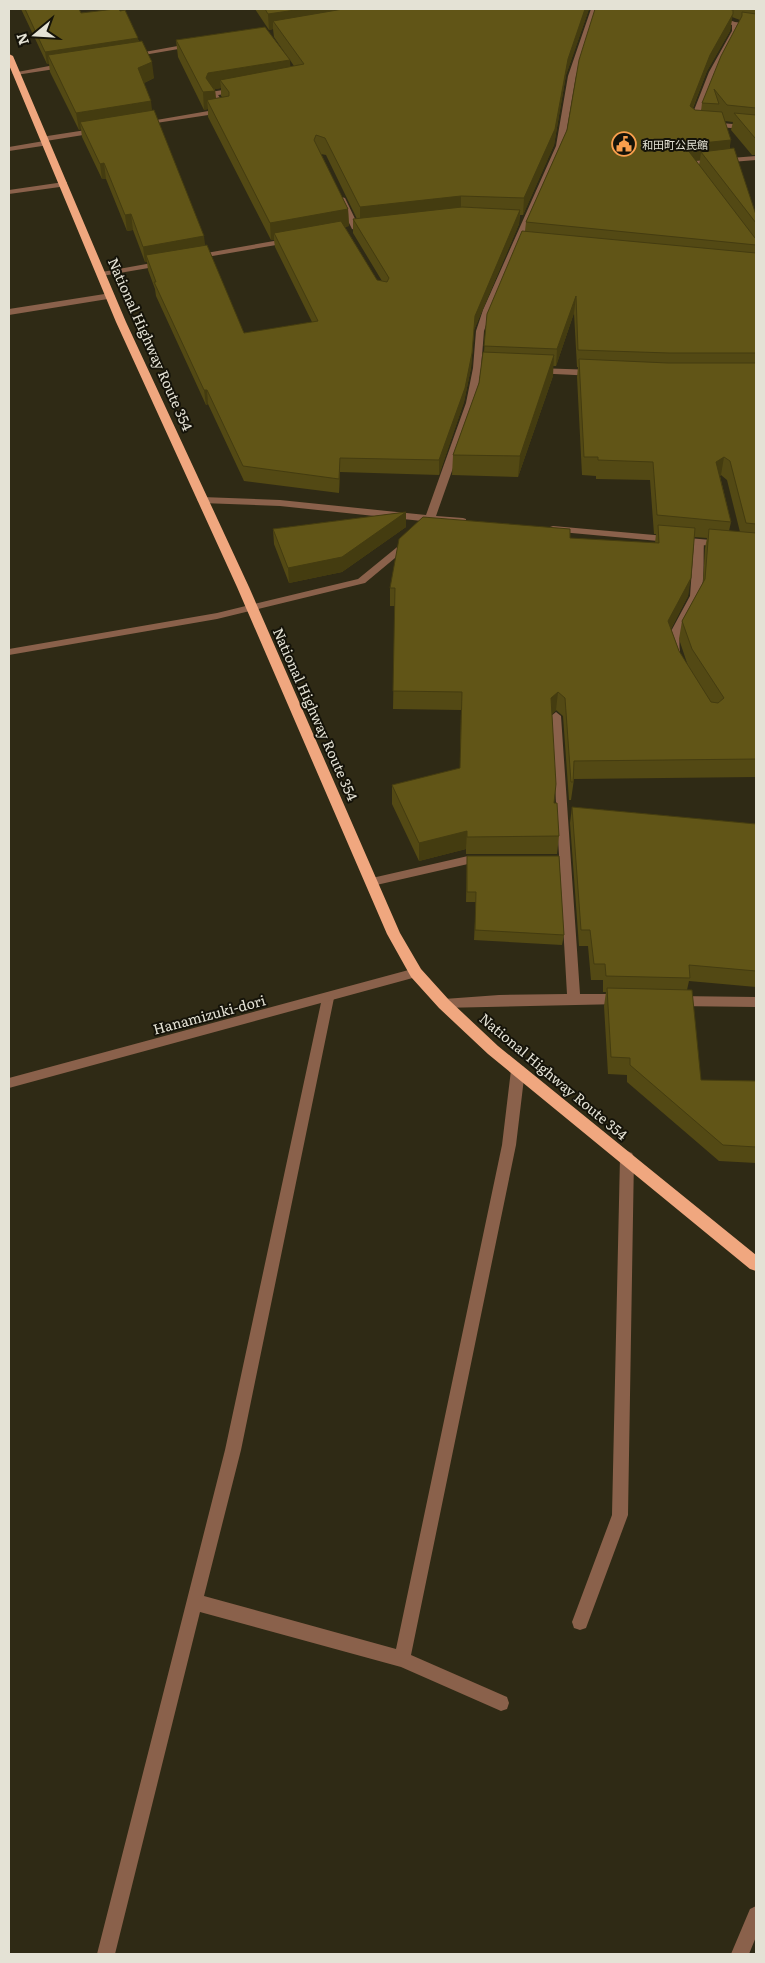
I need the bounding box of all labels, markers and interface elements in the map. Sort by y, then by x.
north arrow [10,10,60,60]
text: N [10,30,33,48]
public building icon: 和田町公民館 [611,131,637,157]
place label: 和田町公民館 [642,136,708,152]
street label: National Highway Route 354 [104,254,198,434]
street label: National Highway Route 354 [269,624,363,804]
street label: Hanamizuki-dori [151,989,268,1039]
street label: National Highway Route 354 [476,1008,632,1144]

